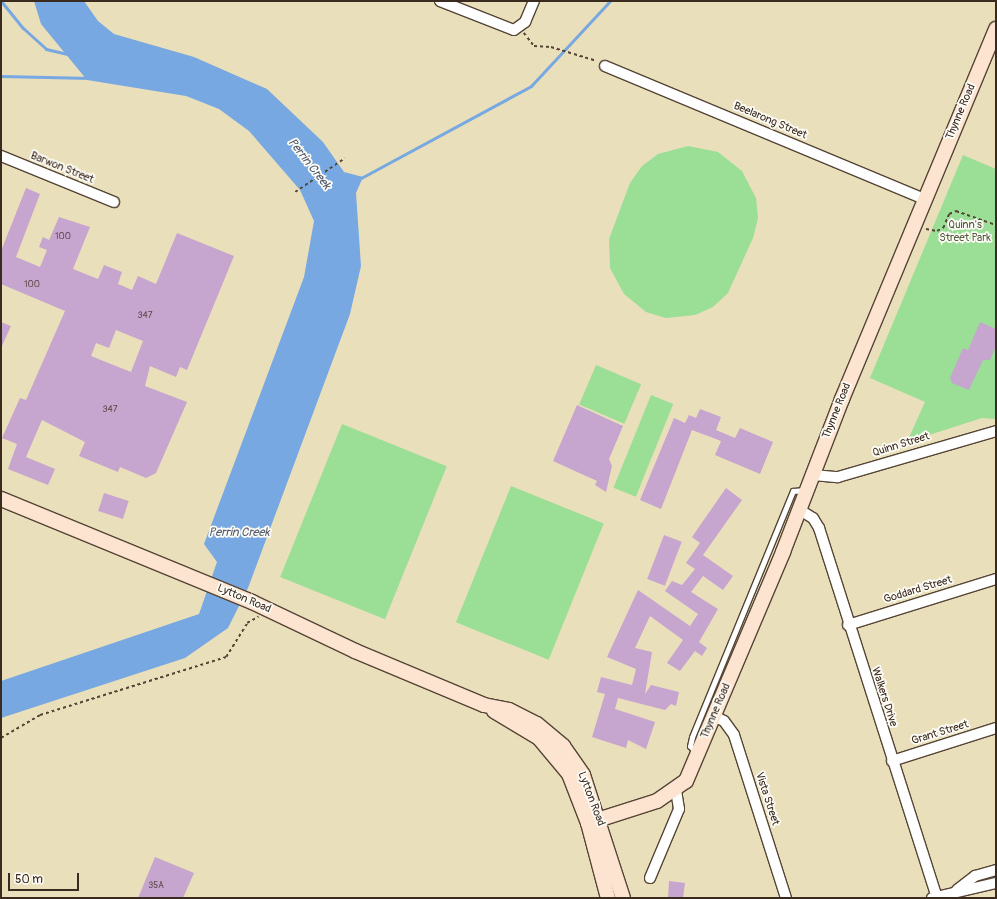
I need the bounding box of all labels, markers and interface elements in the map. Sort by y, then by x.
street label: Thynne Road [943,82,979,142]
street label: Beelarong Street [731,100,809,142]
water label: Perrin Creek [285,136,333,192]
street label: Barwon Street [28,149,96,187]
park label: Quinn's Street Park [939,219,991,245]
house number: 100 [55,232,71,242]
house number: 100 [24,280,40,290]
house number: 347 [137,311,153,321]
street label: Thynne Road [820,381,854,441]
house number: 347 [102,405,118,415]
street label: Quinn Street [871,430,931,460]
water label: Perrin Creek [209,526,269,540]
street label: Goddard Street [882,573,954,607]
street label: Lytton Road [215,582,273,616]
street label: Walkers Drive [868,666,900,728]
street label: Thynne Road [698,681,734,741]
street label: Grant Street [910,718,970,748]
street label: Lytton Road [575,770,607,828]
street label: Vista Street [752,771,782,827]
scale bar [10,865,81,891]
text: 50 m [15,872,43,887]
house number: 35A [148,881,164,891]

